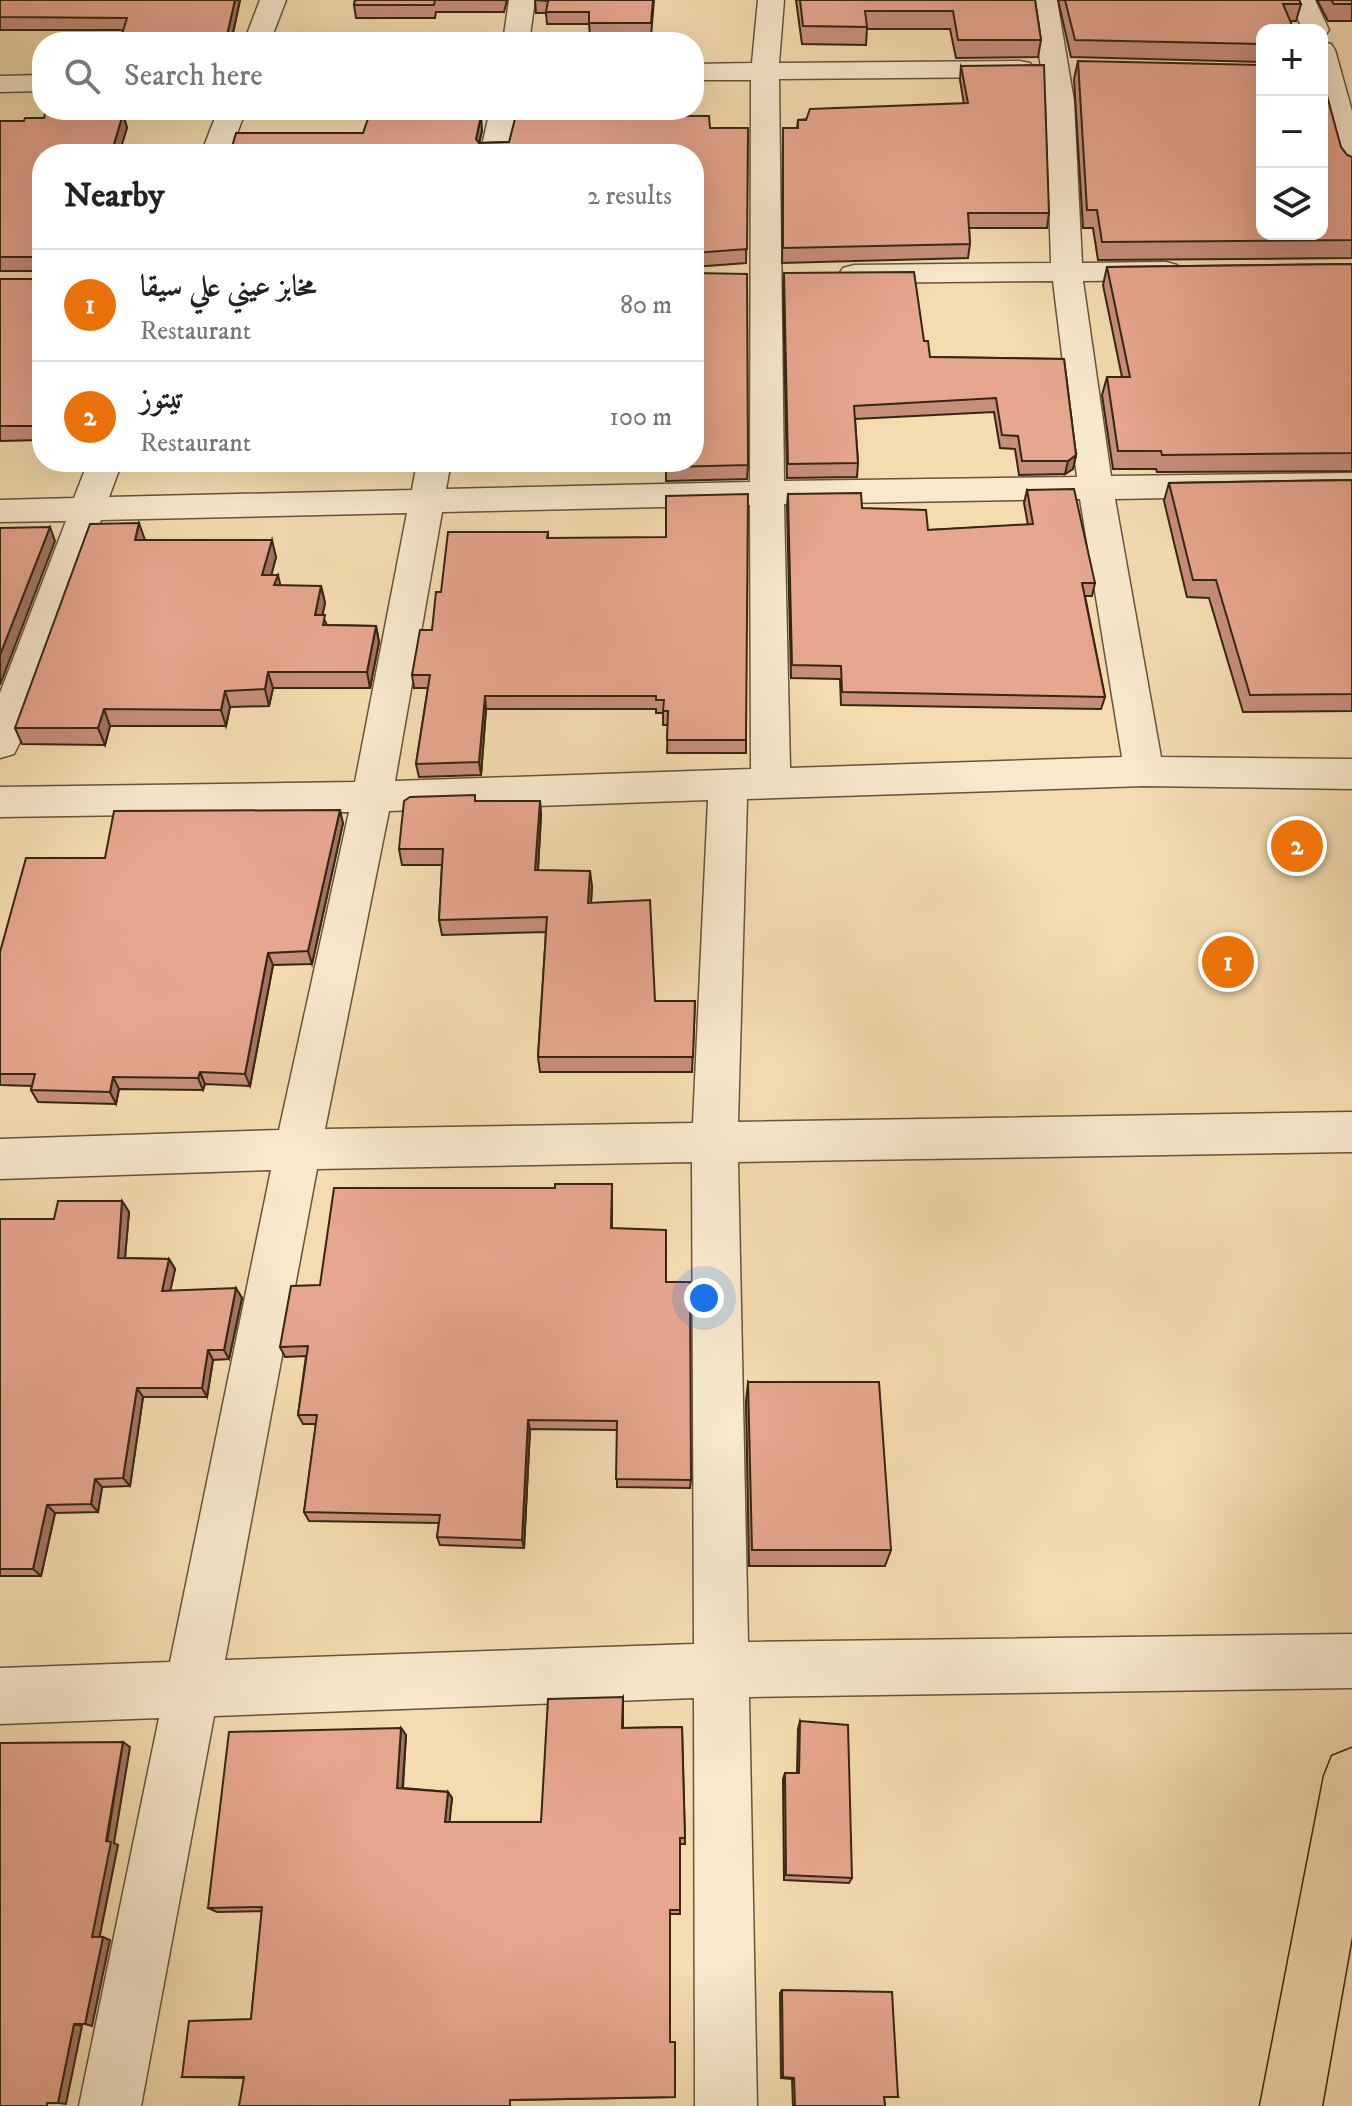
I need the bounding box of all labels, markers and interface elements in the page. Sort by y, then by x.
map controls [1256,24,1328,240]
button: + [1256,24,1328,96]
search box [32,32,704,120]
icon: search [60,54,104,98]
text: Search here [124,58,263,95]
button: − [1256,96,1328,168]
button: layers [1256,168,1328,240]
text: Nearby [64,175,165,217]
text: 2 results [587,180,672,213]
text: مخابز عيني علي سيقا [140,269,316,306]
text: 1 [85,289,95,322]
text: 80 m [620,289,672,322]
text: Restaurant [140,315,251,348]
text: تيتوز [140,381,184,418]
text: 2 [84,401,96,434]
text: 100 m [609,401,672,434]
text: Restaurant [140,427,251,460]
pin: 2 [1271,816,1323,876]
pin: 1 [1202,932,1254,992]
your location [684,1278,724,1318]

